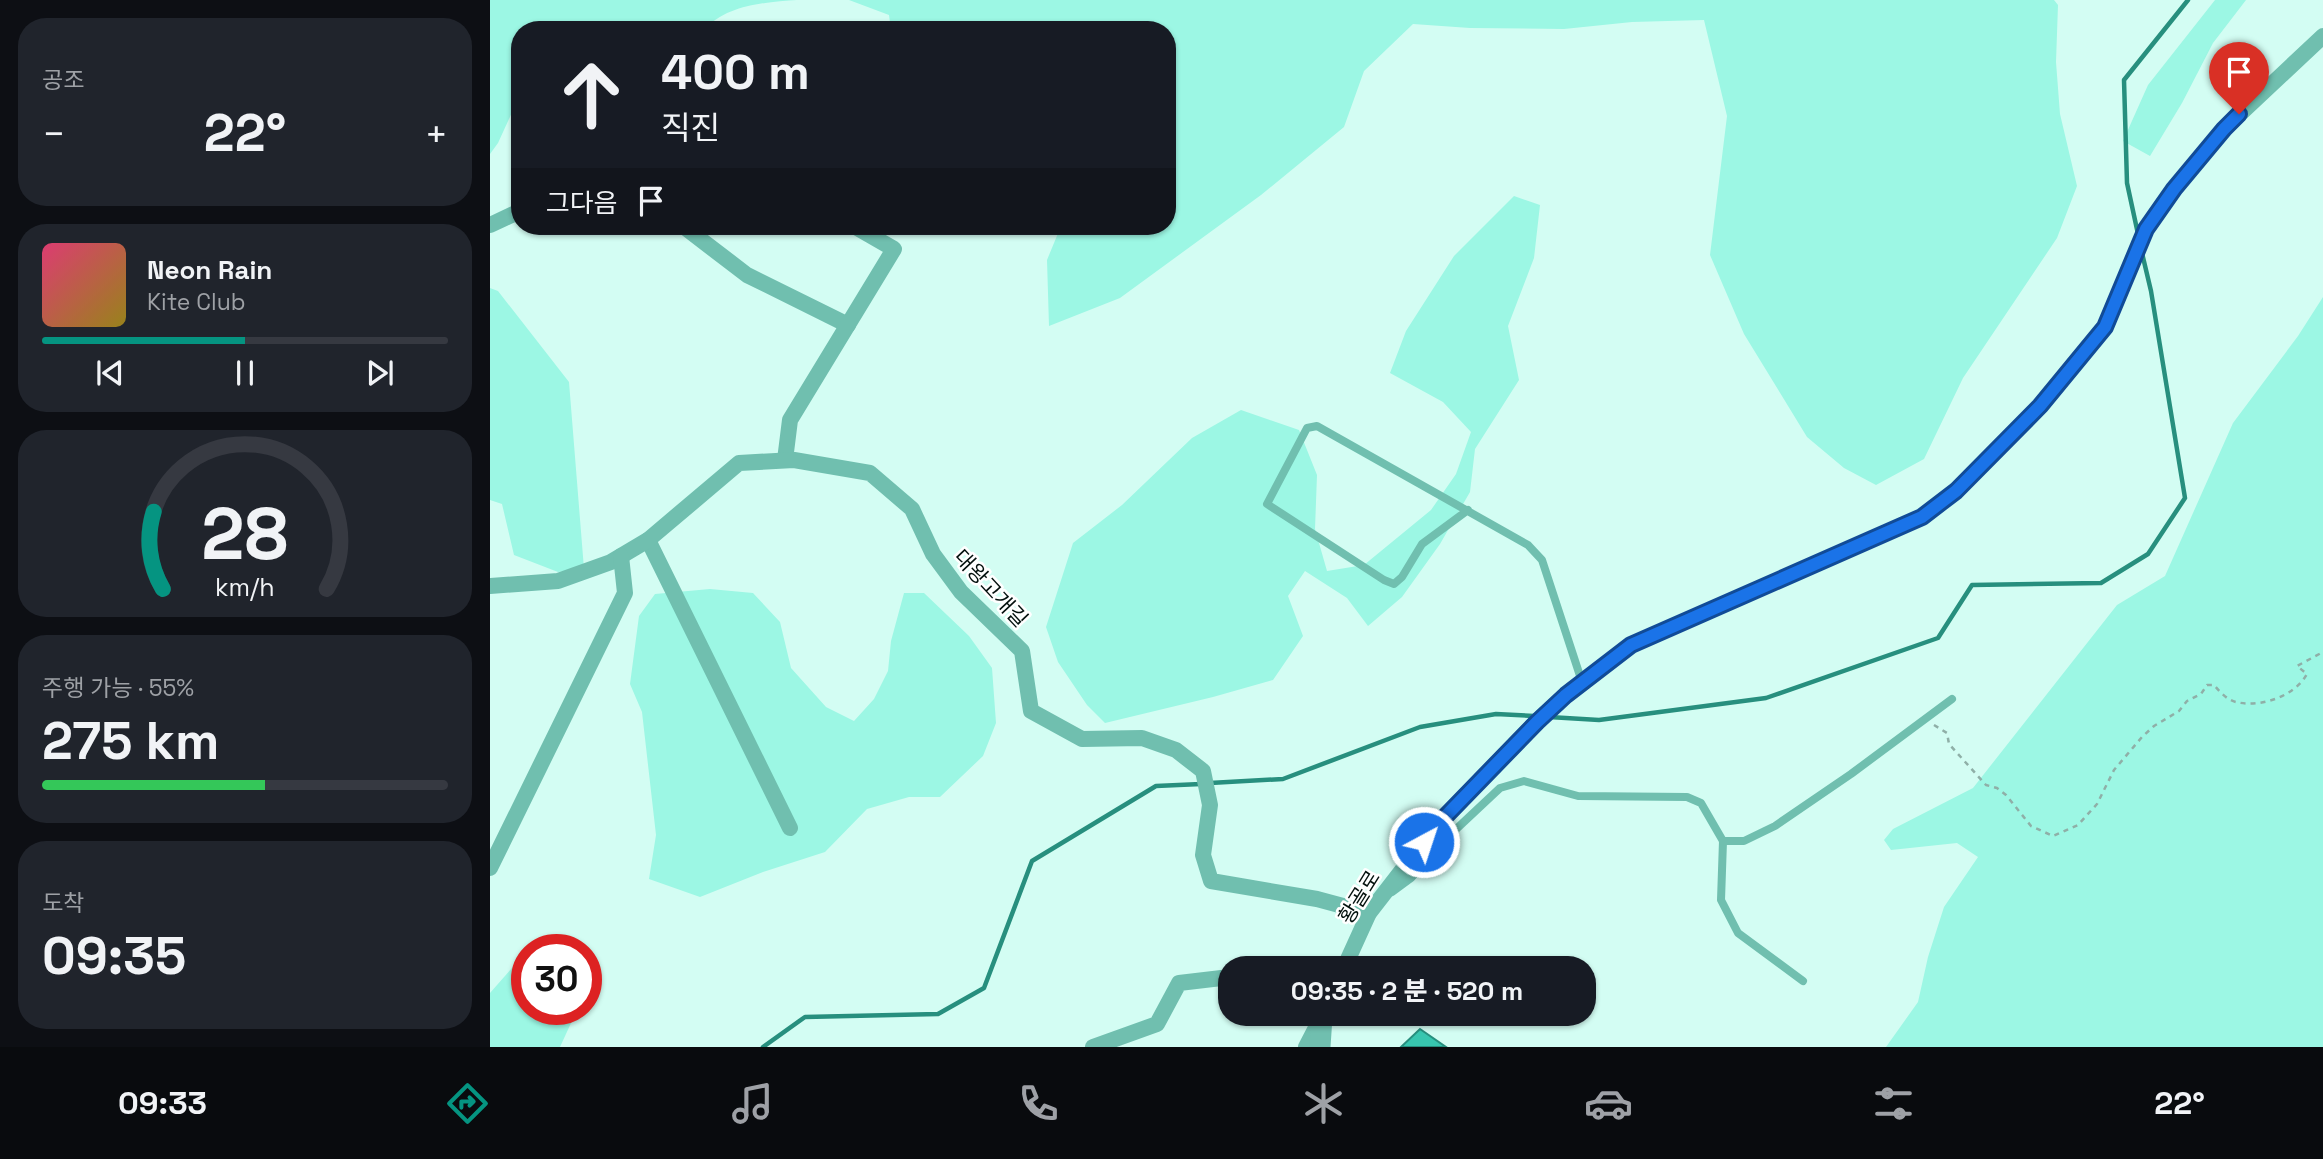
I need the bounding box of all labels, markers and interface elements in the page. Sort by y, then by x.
text: 400 m [661,41,810,103]
pin [2209,42,2269,114]
icon: ahead [546,49,637,140]
icon: arrive [2220,53,2258,91]
text: 공조 [42,65,84,95]
text: 22° [204,100,286,166]
text: 직진 [661,108,720,148]
text: − [42,110,66,158]
text: + [424,110,448,158]
icon: arrive [632,182,670,220]
text: 그다음 [546,186,618,220]
text: Neon Rain [147,253,272,287]
text: Kite Club [147,287,246,317]
icon: previous [91,354,129,392]
icon: pause [226,354,264,392]
icon: next [361,354,399,392]
text: 28 [202,488,288,581]
street label: 대왕고개길 [948,543,1034,633]
text: km/h [215,571,275,603]
text: 주행 가능 · 55% [42,673,194,703]
text: 275 km [42,708,219,774]
position arrow [1387,805,1461,879]
street label: 황골로 [1332,865,1386,929]
text: 도착 [42,888,84,918]
text: 09:35 [42,923,186,989]
speed limit sign: 30 [511,934,602,1025]
text: 09:35 · 2 분 · 520 m [1291,974,1523,1008]
icon: directions [443,1079,492,1128]
icon: music [728,1079,777,1128]
icon: phone [1014,1079,1063,1128]
icon: climate [1299,1079,1348,1128]
icon: car [1584,1079,1633,1128]
icon: filters [1869,1079,1918,1128]
text: 09:33 [118,1083,207,1123]
text: 22° [2154,1083,2205,1123]

